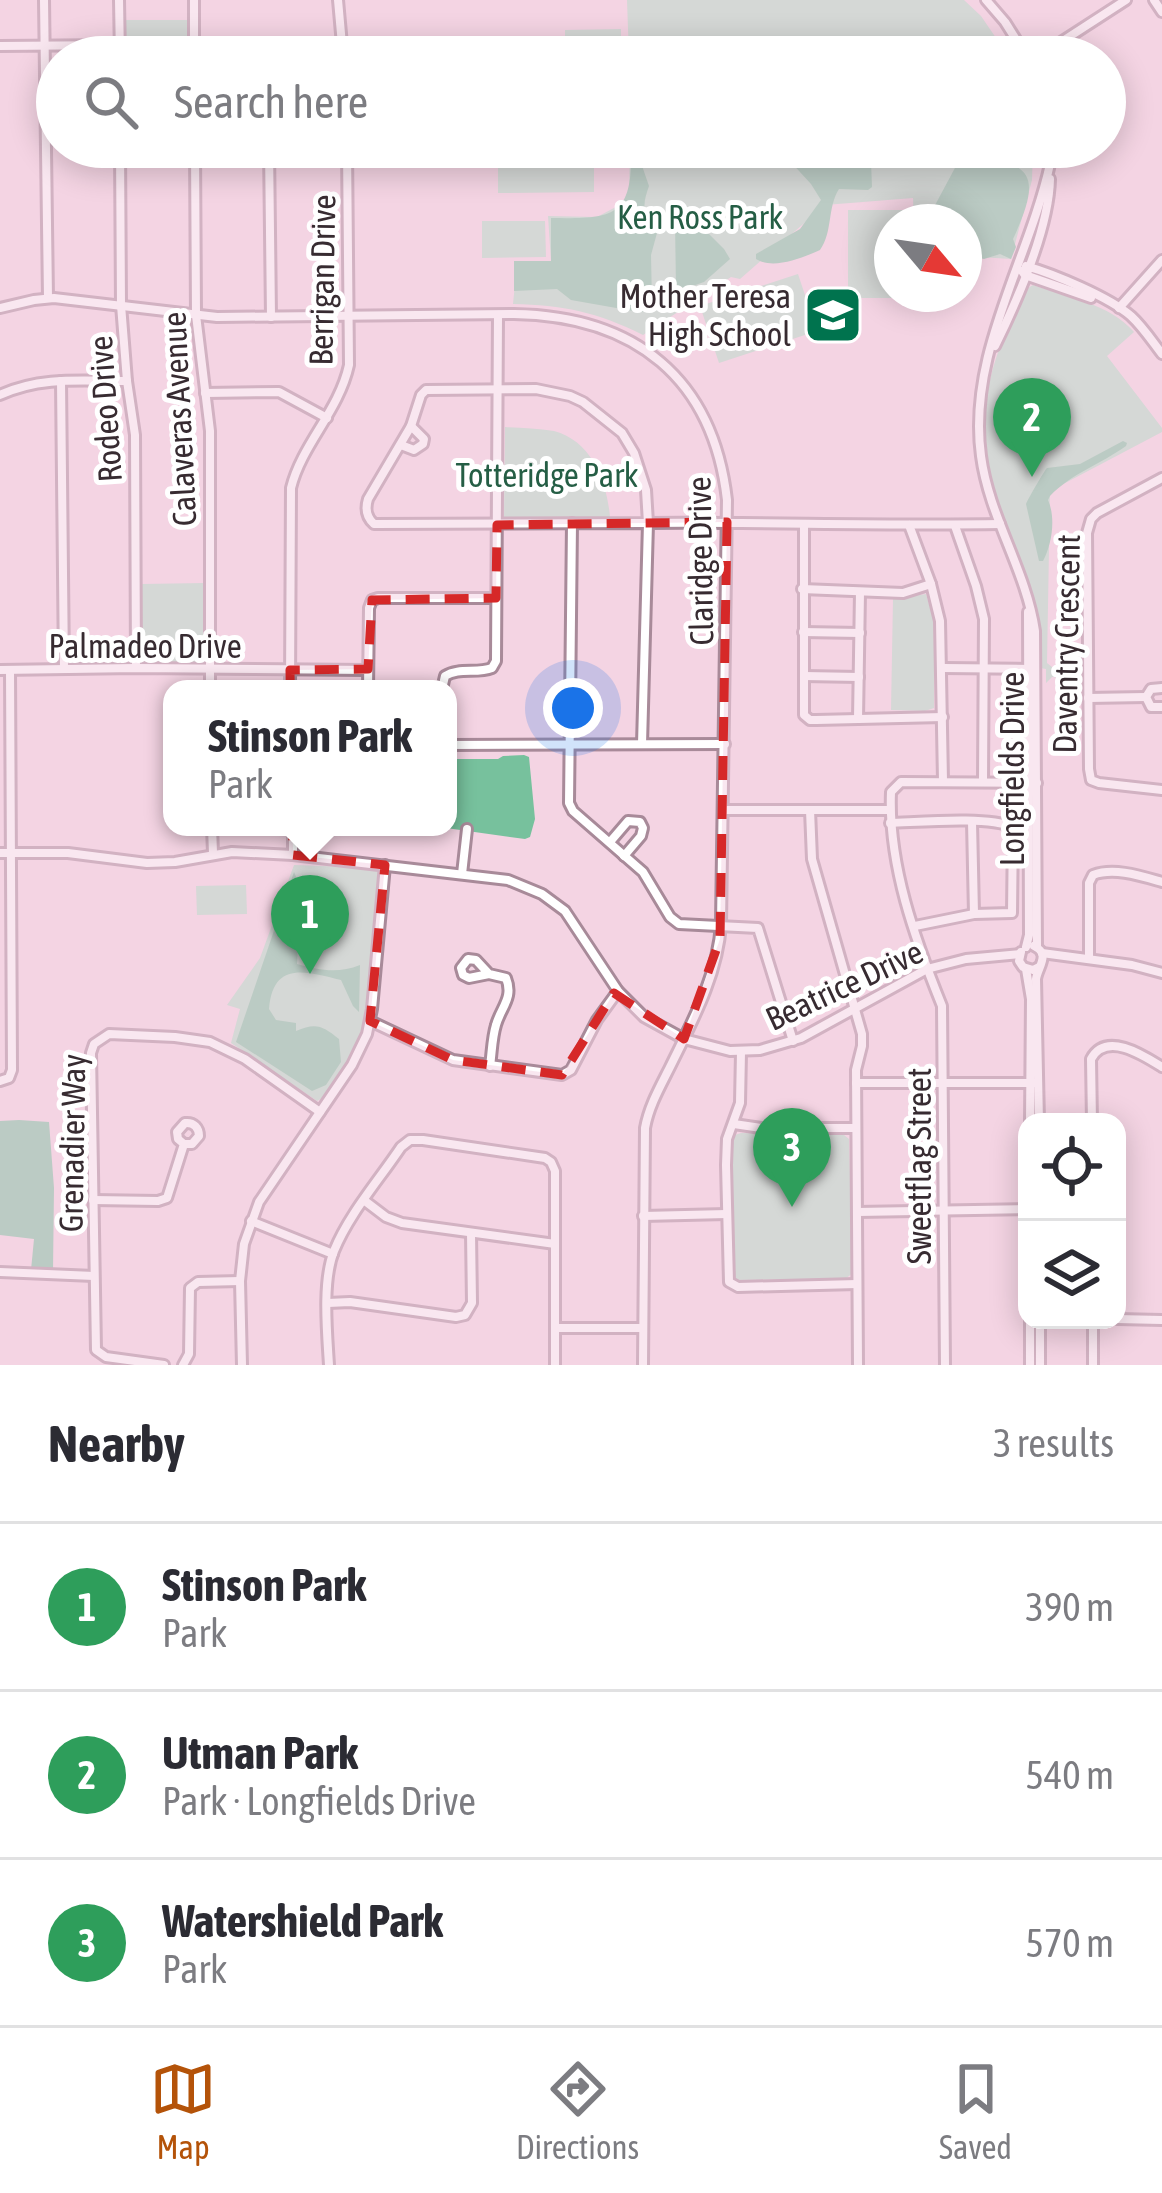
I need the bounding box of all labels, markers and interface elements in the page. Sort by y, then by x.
search box [36,36,1126,168]
icon: search [78,69,144,135]
text: Search here [174,76,368,128]
street label: Berrigan Drive [302,194,342,366]
park label: Ken Ross Park [617,198,783,236]
north arrow [874,204,982,312]
place label: Mother Teresa High School [619,277,791,353]
school or university icon: Mother Teresa High School [802,284,864,346]
street label: Calaveras Avenue [154,311,204,527]
street label: Rodeo Drive [81,335,129,483]
pin: 2 [993,378,1071,477]
park label: Totteridge Park [456,456,638,494]
street label: Claridge Drive [680,476,720,646]
street label: Daventry Crescent [1045,534,1087,754]
street label: Palmadeo Drive [48,627,242,665]
street label: Longfields Drive [993,672,1031,866]
your location [543,678,603,738]
popup [163,680,457,836]
text: Stinson Park [208,710,412,762]
text: Park [208,762,273,806]
pin: 1 [271,875,349,974]
street label: Beatrice Drive [760,932,928,1038]
street label: Grenadier Way [51,1054,93,1232]
street label: Sweetflag Street [900,1068,938,1264]
pin: 3 [753,1108,831,1207]
map controls [1018,1113,1126,1329]
button: locate [1018,1113,1126,1221]
button: layers [1018,1221,1126,1329]
text: Nearby [48,1414,185,1473]
text: 3 results [993,1421,1114,1465]
text: Stinson Park [162,1559,366,1611]
text: 1 [78,1585,96,1629]
text: 390 m [1026,1585,1114,1629]
text: Park [162,1611,227,1655]
text: Utman Park [162,1727,358,1779]
text: 2 [78,1753,96,1797]
text: 540 m [1026,1753,1114,1797]
text: Park · Longfields Drive [162,1779,476,1823]
text: Watershield Park [162,1895,443,1947]
text: 3 [78,1921,96,1965]
text: 570 m [1026,1921,1114,1965]
text: Park [162,1947,227,1991]
tab: Map [150,2056,216,2166]
tab: Directions [516,2056,639,2166]
tab: Saved [939,2056,1012,2166]

